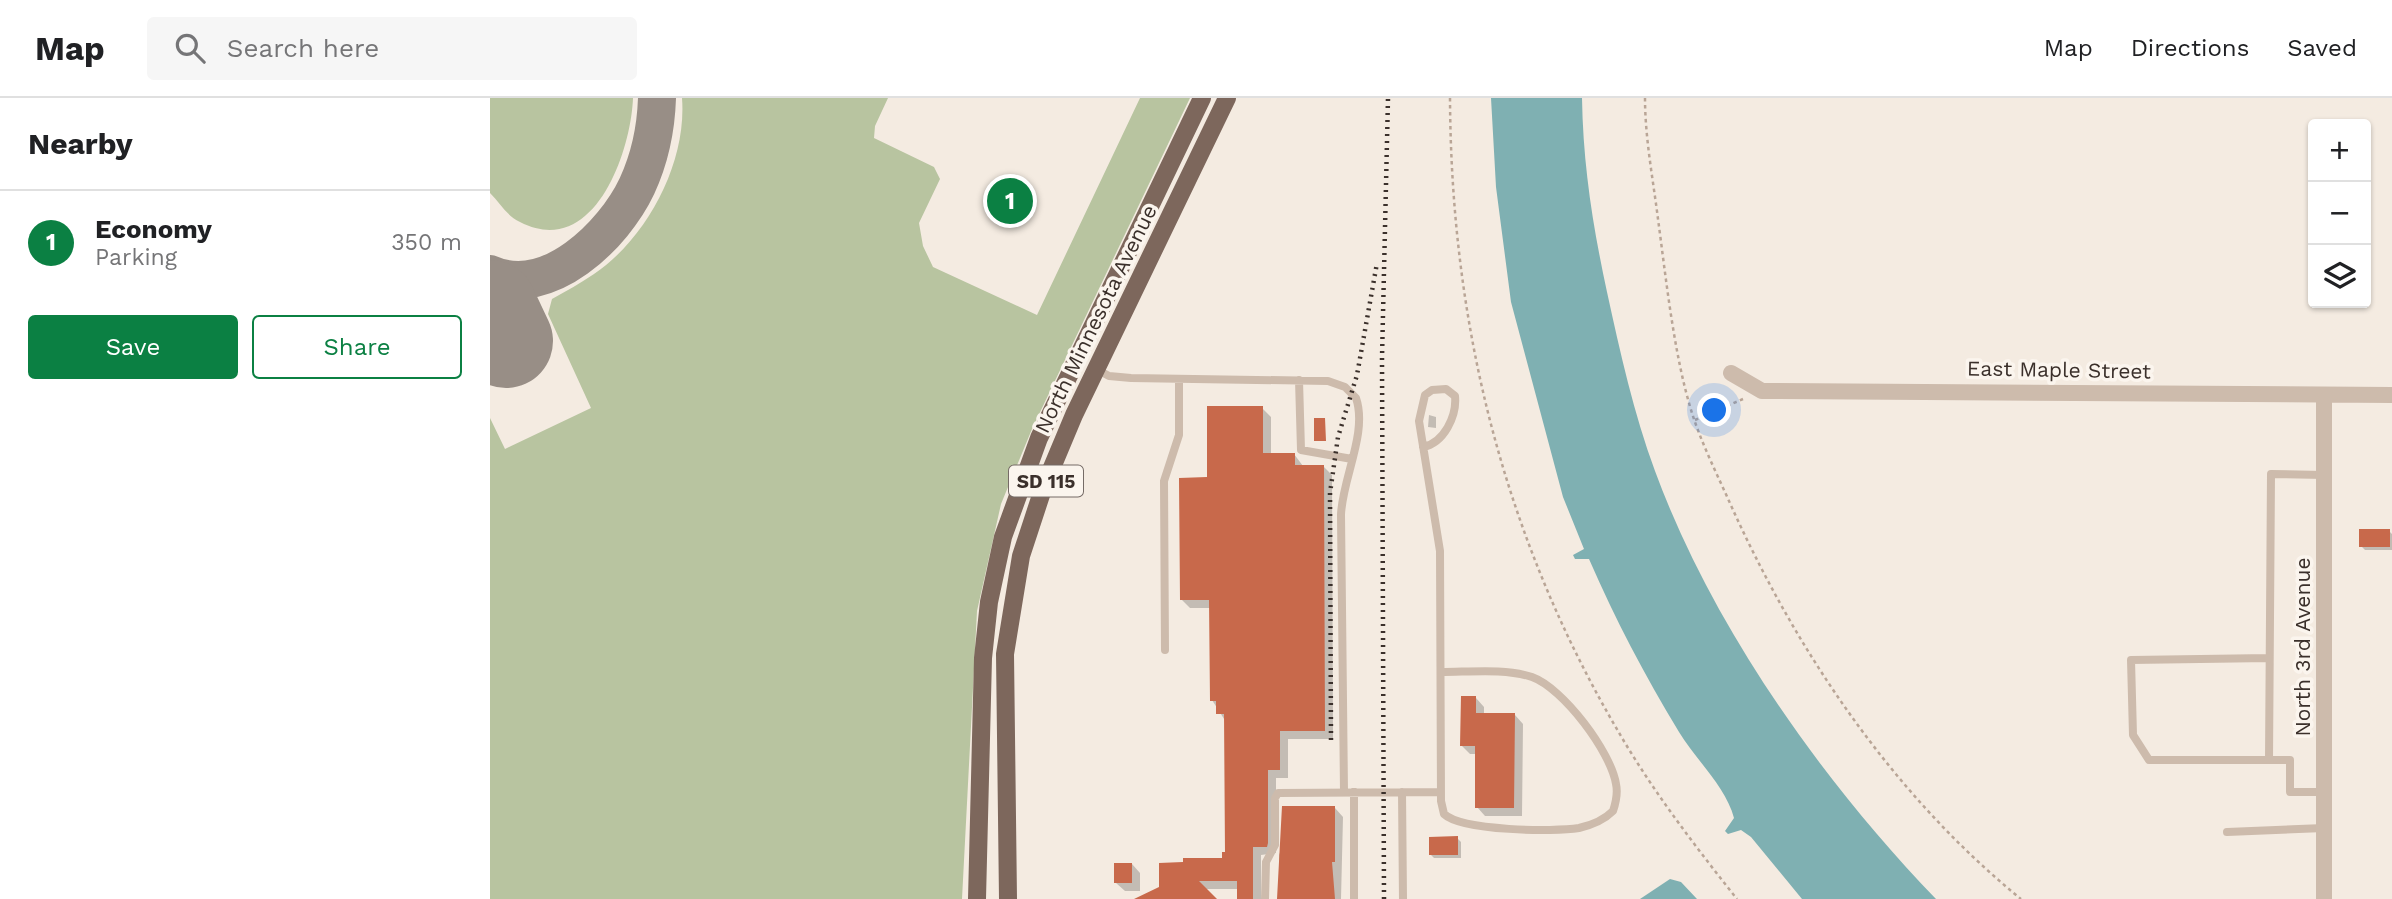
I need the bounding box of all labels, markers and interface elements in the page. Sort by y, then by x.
search box [147,17,637,80]
text: Map [35,29,105,68]
icon: search [171,29,209,67]
text: Search here [227,33,379,63]
text: Map [2044,34,2093,62]
text: Directions [2131,34,2249,62]
text: Saved [2287,34,2357,62]
map controls [2308,119,2371,308]
button: + [2308,119,2371,182]
text: Nearby [28,126,133,161]
pin: 1 [987,175,1033,227]
button: − [2308,182,2371,245]
street label: North Minnesota Avenue [1029,201,1162,437]
text: Economy [95,214,212,244]
text: 1 [46,229,56,256]
text: 350 m [391,229,462,256]
text: Parking [95,244,177,271]
button: layers [2308,245,2371,308]
button: Save [28,315,238,379]
button: Share [252,315,462,379]
street label: East Maple Street [1967,355,2151,384]
your location [1697,393,1731,427]
road number: SD 115 [1009,466,1083,496]
street label: North 3rd Avenue [2290,558,2315,736]

